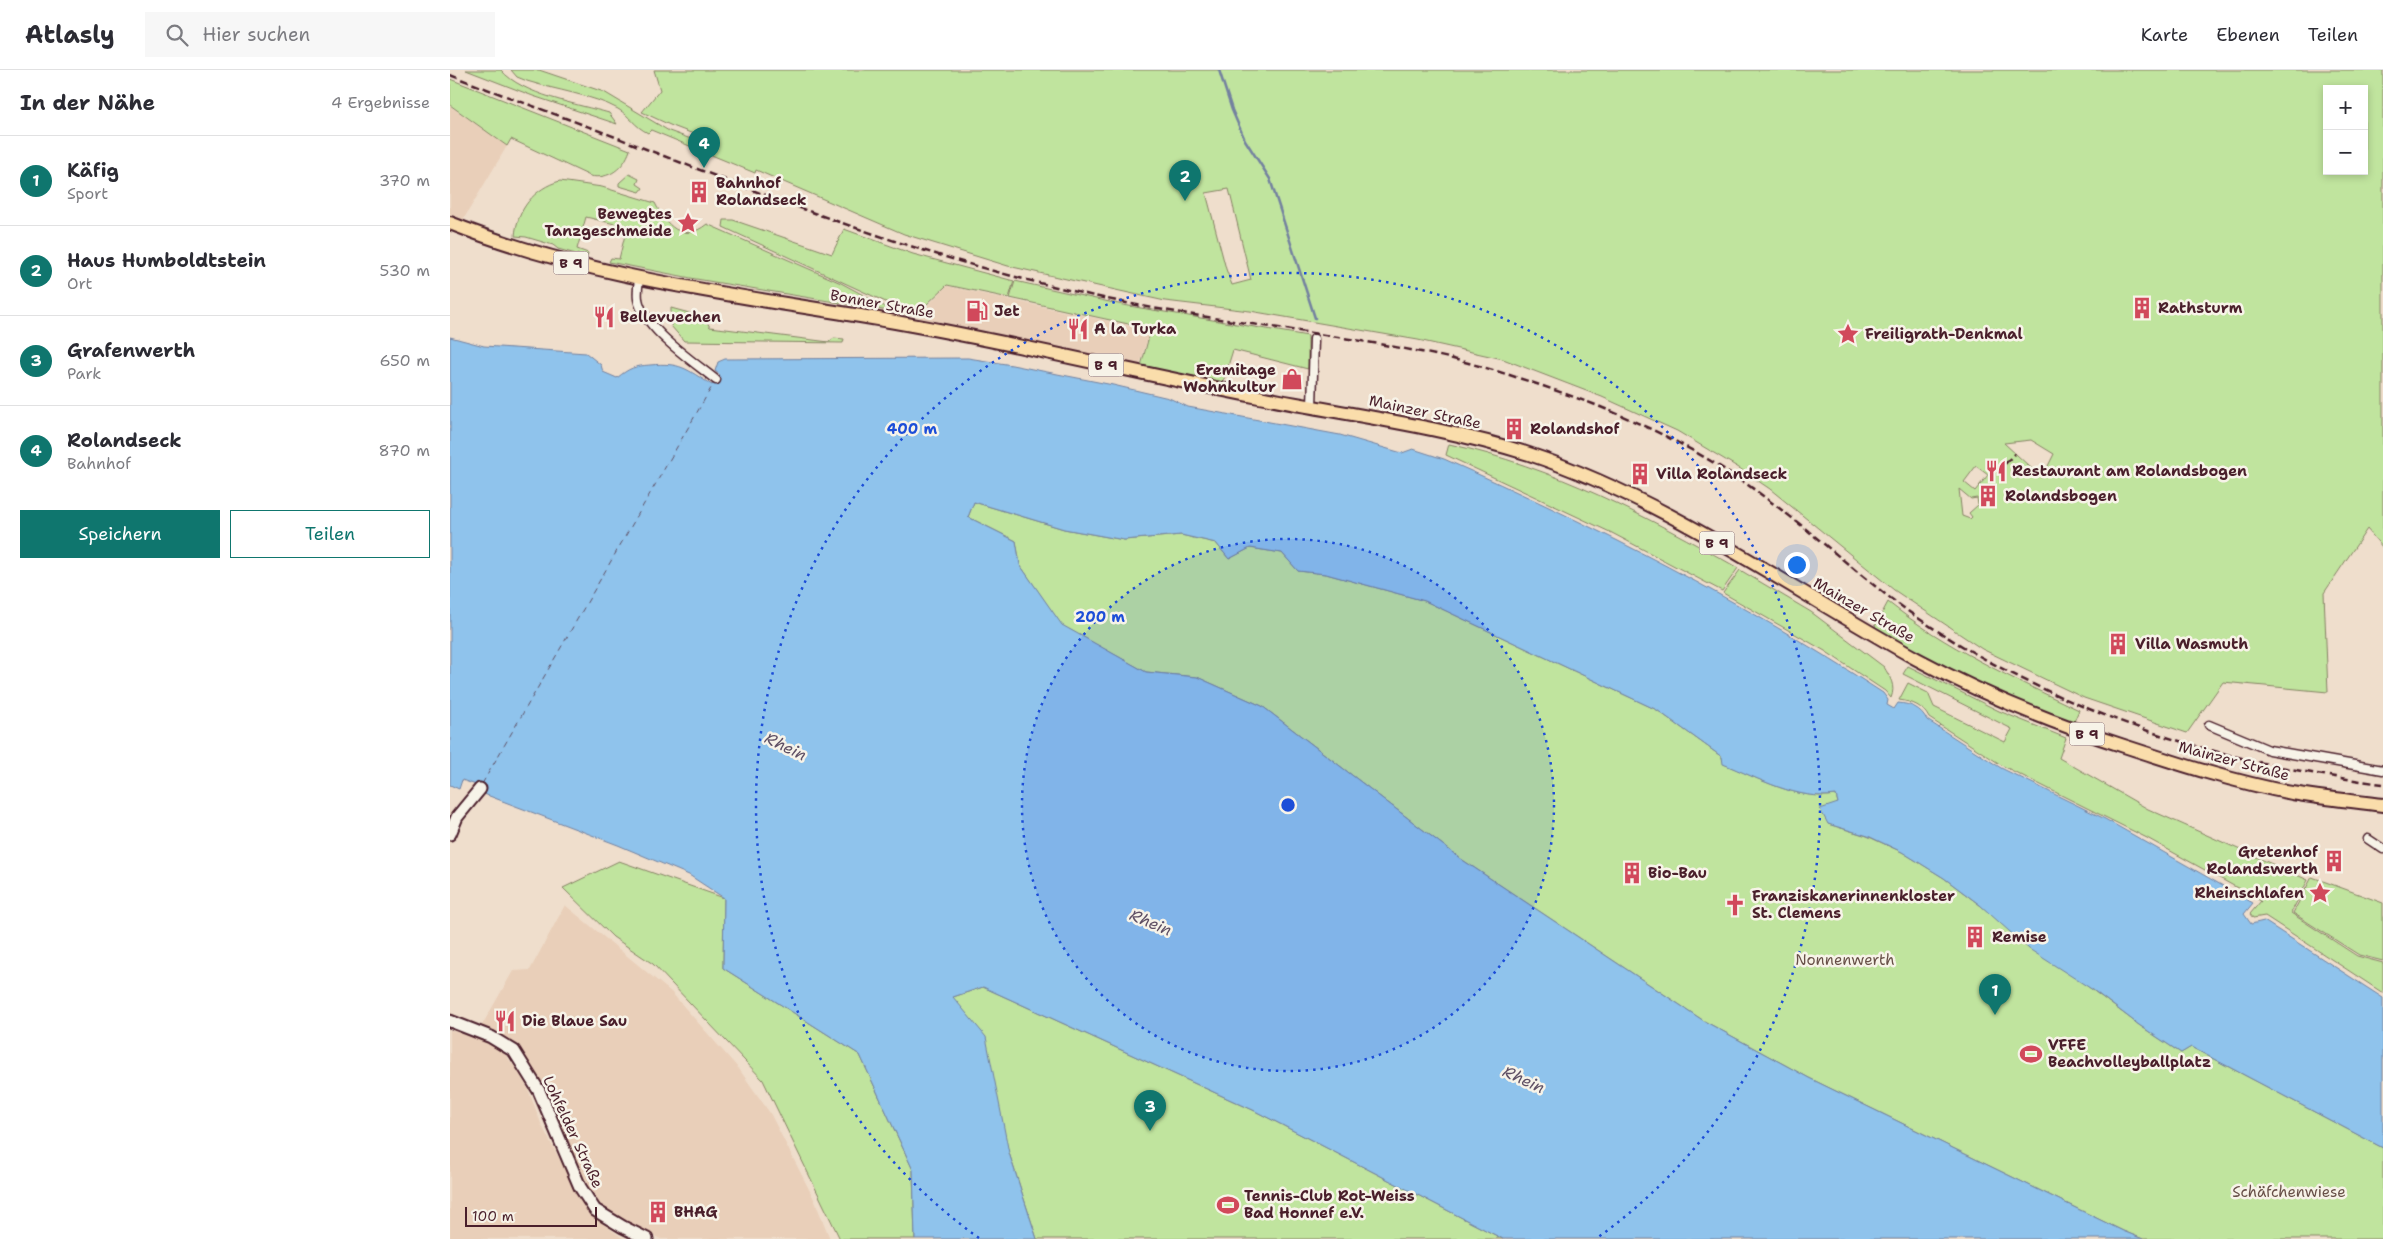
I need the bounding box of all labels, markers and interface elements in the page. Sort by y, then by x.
search box [145,12,495,57]
text: Atlasly [25,19,115,51]
icon: search [163,21,191,49]
text: Hier suchen [203,22,310,47]
text: Karte [2141,23,2188,47]
text: Ebenen [2216,23,2280,47]
text: Teilen [2308,23,2358,47]
map controls [2323,85,2368,175]
button: + [2323,85,2368,130]
text: In der Nähe [20,89,155,117]
text: 4 Ergebnisse [331,92,430,113]
pin: 4 [688,127,720,168]
button: − [2323,130,2368,175]
text: Käfig [67,158,119,183]
pin: 2 [1169,160,1201,201]
text: 1 [32,170,40,191]
text: 370 m [379,170,430,191]
place label: Bahnhof Rolandseck [716,173,807,210]
building icon: Bahnhof Rolandseck [686,179,712,205]
text: Sport [67,183,108,204]
place label: Bewegtes Tanzgeschmeide [544,204,672,241]
place icon: Bewegtes Tanzgeschmeide [675,210,701,236]
text: Haus Humboldtstein [67,248,266,273]
road number: B 9 [554,252,588,274]
text: 2 [30,260,42,281]
text: 530 m [380,260,430,281]
text: Ort [67,273,93,294]
street label: Bonner Straße [829,285,935,323]
building icon: Rathsturm [2129,295,2155,321]
fuel station icon: Jet [964,298,990,324]
place label: Rathsturm [2158,298,2243,318]
place label: Jet [994,301,1020,321]
restaurant icon: Bellevuechen [591,304,617,330]
place label: Bellevuechen [620,307,721,327]
restaurant icon: A la Turka [1065,316,1091,342]
place label: A la Turka [1094,319,1177,339]
place icon: Freiligrath-Denkmal [1835,321,1861,347]
place label: Freiligrath-Denkmal [1865,324,2023,344]
text: Grafenwerth [67,338,195,363]
text: 3 [30,350,42,371]
text: 650 m [379,350,430,371]
road number: B 9 [1088,354,1124,376]
place label: Eremitage Wohnkultur [1183,360,1276,397]
text: Park [67,363,101,384]
shop icon: Eremitage Wohnkultur [1279,366,1305,392]
street label: Mainzer Straße [1367,390,1483,434]
building icon: Rolandshof [1501,416,1527,442]
text: 400 m [887,419,937,439]
place label: Rolandshof [1530,419,1620,439]
text: Rolandseck [67,428,182,453]
text: 4 [30,440,42,461]
text: 870 m [379,440,430,461]
text: Bahnhof [67,453,131,474]
restaurant icon: Restaurant am Rolandsbogen [1983,458,2009,484]
building icon: Villa Rolandseck [1627,461,1653,487]
place label: Restaurant am Rolandsbogen [2012,461,2247,481]
place label: Villa Rolandseck [1656,464,1788,484]
building icon: Rolandsbogen [1975,483,2001,509]
place label: Rolandsbogen [2005,486,2117,506]
button: Speichern [20,510,220,558]
button: Teilen [230,510,430,558]
road number: B 9 [1700,532,1734,554]
your location [1784,552,1810,578]
street label: Mainzer Straße [1810,573,1918,647]
text: 200 m [1075,607,1125,627]
building icon: Villa Wasmuth [2105,631,2131,657]
place label: Villa Wasmuth [2135,634,2248,654]
road number: B 9 [2070,722,2104,746]
water label: Rhein [761,727,810,766]
street label: Mainzer Straße [2176,737,2292,785]
centre of rings [1279,796,1297,814]
place label: Gretenhof Rolandswerth [2206,842,2318,879]
building icon: Gretenhof Rolandswerth [2321,848,2347,874]
building icon: Bio-Bau [1619,860,1645,886]
place label: Bio-Bau [1648,863,1707,883]
place icon: Rheinschlafen [2307,880,2333,906]
place label: Rheinschlafen [2194,883,2304,903]
place label: Franziskanerinnenkloster St. Clemens [1752,886,1955,923]
church icon: Franziskanerinnenkloster St. Clemens [1722,892,1748,918]
water label: Rhein [1126,904,1175,941]
building icon: Remise [1962,924,1988,950]
place label: Remise [1992,927,2047,947]
park label: Nonnenwerth [1795,950,1895,970]
pin: 1 [1979,974,2011,1015]
restaurant icon: Die Blaue Sau [492,1008,518,1034]
place label: Die Blaue Sau [522,1011,627,1031]
place label: VFFE Beachvolleyballplatz [2048,1035,2211,1072]
sports icon: VFFE Beachvolleyballplatz [2018,1041,2044,1067]
water label: Rhein [1499,1061,1548,1098]
street label: Lohfelder Straße [538,1073,608,1191]
pin: 3 [1134,1090,1166,1131]
park label: Schäfchenwiese [2232,1182,2346,1202]
place label: Tennis-Club Rot-Weiss Bad Honnef e.V. [1244,1186,1415,1223]
sports icon: Tennis-Club Rot-Weiss Bad Honnef e.V. [1215,1192,1241,1218]
building icon: BHAG [645,1199,671,1225]
place label: BHAG [674,1202,718,1222]
scale bar [465,1204,598,1227]
text: 100 m [472,1207,514,1225]

